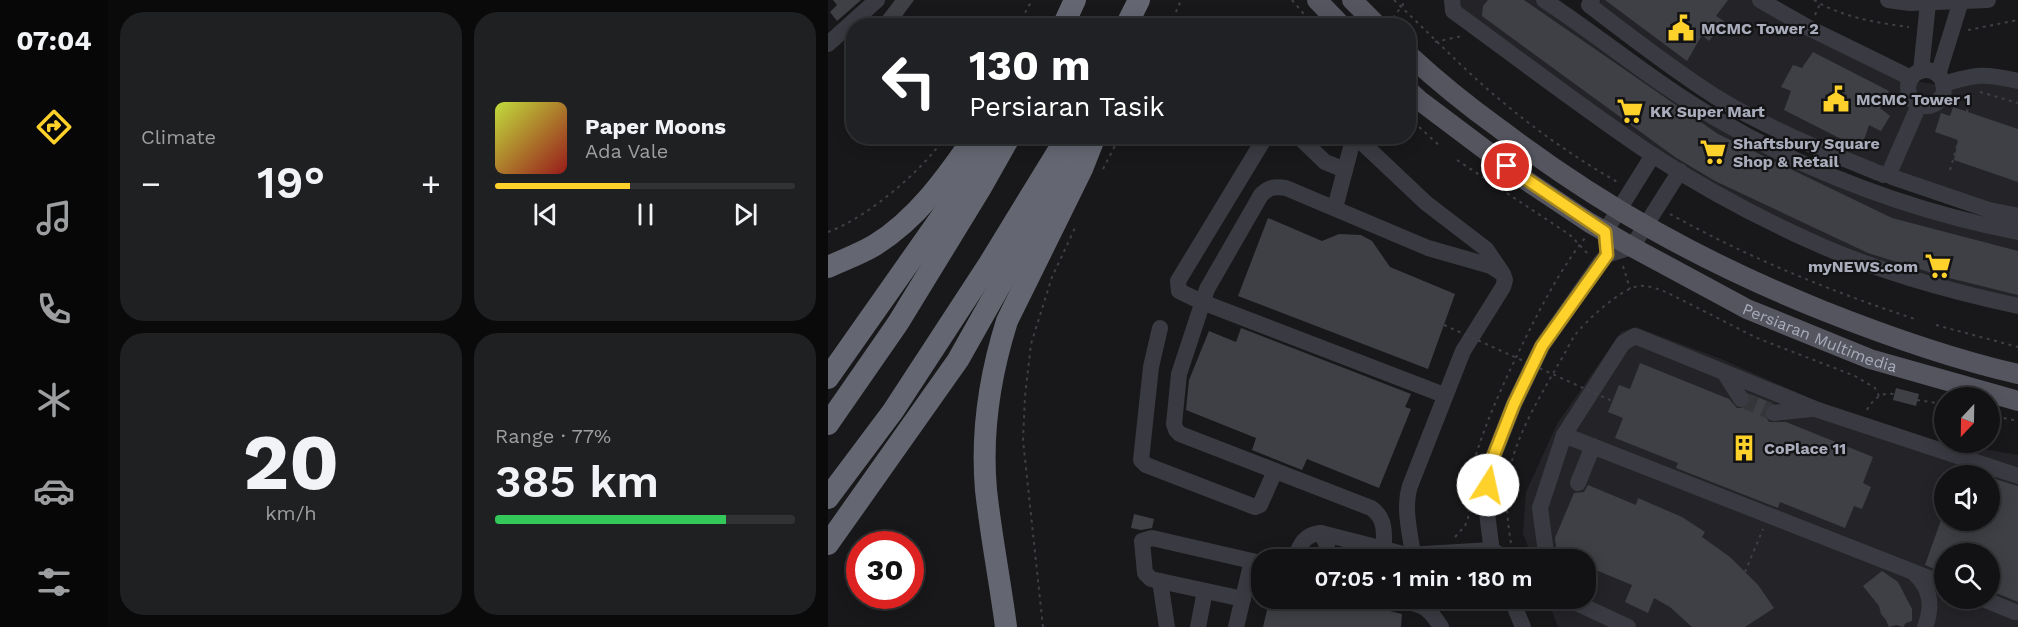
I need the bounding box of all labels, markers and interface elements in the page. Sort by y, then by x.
public building icon: MCMC Tower 2 [1666,13,1696,43]
place label: MCMC Tower 2 [1701,19,1819,38]
text: 07:04 [16,25,92,57]
text: 130 m [969,41,1091,90]
icon: left [870,42,948,120]
public building icon: MCMC Tower 1 [1821,84,1851,114]
place label: MCMC Tower 1 [1856,90,1971,109]
text: Persiaran Tasik [969,91,1165,123]
supermarket icon: KK Super Mart [1615,96,1645,126]
place label: KK Super Mart [1650,102,1765,121]
icon: directions [33,106,75,148]
text: Paper Moons [585,114,726,139]
text: Climate [141,125,216,149]
place label: Shaftsbury Square Shop & Retail [1733,134,1880,171]
supermarket icon: Shaftsbury Square Shop & Retail [1698,137,1728,167]
text: Ada Vale [585,139,668,163]
pin [1481,140,1532,191]
icon: arrive [1490,149,1523,182]
text: 19° [257,156,325,209]
text: − [141,164,161,203]
text: + [421,164,441,203]
icon: music [33,197,75,239]
icon: previous [529,198,562,231]
icon: pause [629,198,662,231]
icon: next [729,198,762,231]
supermarket icon: myNEWS.com [1923,251,1953,281]
place label: myNEWS.com [1808,257,1918,276]
icon: phone [33,288,75,330]
street label: Persiaran Multimedia [1740,299,1899,376]
icon: climate [33,379,75,421]
north arrow [1934,387,2000,453]
map controls [1934,387,2000,609]
text: 20 [243,416,339,508]
text: Range · 77% [495,424,611,448]
building icon: CoPlace 11 [1729,433,1759,463]
place label: CoPlace 11 [1764,439,1846,458]
position arrow [1456,453,1520,517]
text: 385 km [495,455,659,508]
button: sound [1934,465,2000,531]
icon: car [33,470,75,512]
text: km/h [265,501,317,525]
speed limit sign: 30 [846,531,924,609]
button: search [1934,543,2000,609]
icon: filters [33,561,75,603]
text: 07:05 · 1 min · 180 m [1314,566,1533,591]

